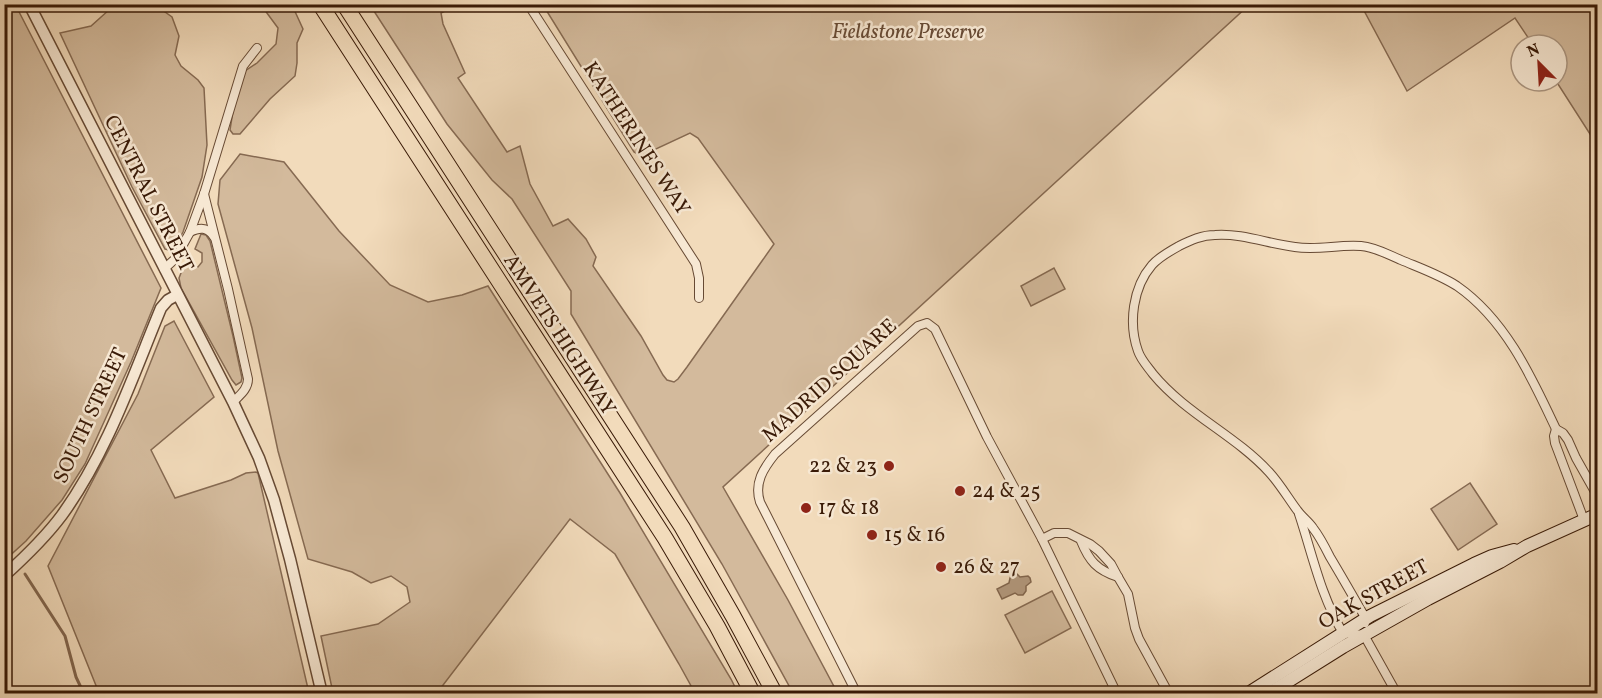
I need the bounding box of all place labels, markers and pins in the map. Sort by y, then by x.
place label: 22 & 23 [809,452,877,481]
marker: 22 & 23 [882,459,896,473]
place label: 24 & 25 [972,477,1041,506]
marker: 24 & 25 [953,484,967,498]
place label: 17 & 18 [818,494,879,523]
marker: 17 & 18 [799,501,813,515]
place label: 15 & 16 [884,521,945,550]
marker: 15 & 16 [865,528,879,542]
place label: 26 & 27 [953,553,1020,582]
marker: 26 & 27 [934,560,948,574]

